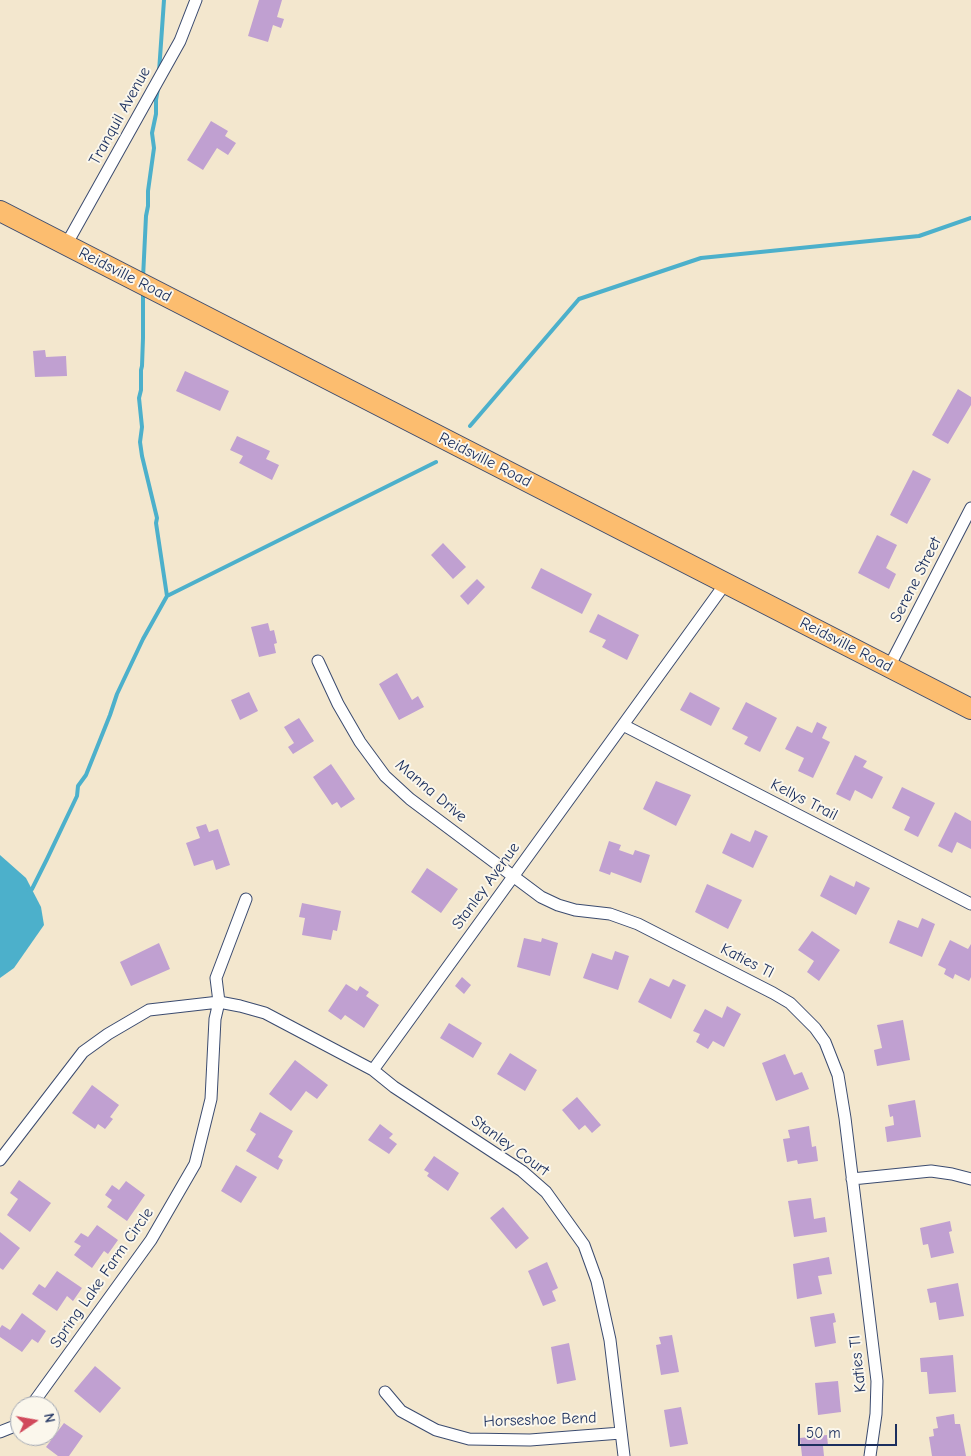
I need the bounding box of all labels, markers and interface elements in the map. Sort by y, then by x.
street label: Tranquil Avenue [85,64,155,168]
street label: Reidsville Road [75,243,175,307]
street label: Reidsville Road [435,428,535,492]
street label: Serene Street [886,534,946,626]
street label: Reidsville Road [796,613,896,677]
street label: Manna Drive [391,756,471,826]
street label: Kellys Trail [767,775,841,825]
street label: Stanley Avenue [448,839,524,933]
street label: Katies Tl [717,939,777,983]
street label: Stanley Court [467,1111,553,1181]
street label: Spring Lake Farm Circle [46,1204,158,1352]
street label: Katies Tl [845,1335,871,1393]
north arrow [10,1396,60,1446]
street label: Horseshoe Bend [483,1408,597,1432]
text: N [40,1412,58,1424]
scale bar [801,1414,900,1446]
text: 50 m [806,1424,841,1442]

